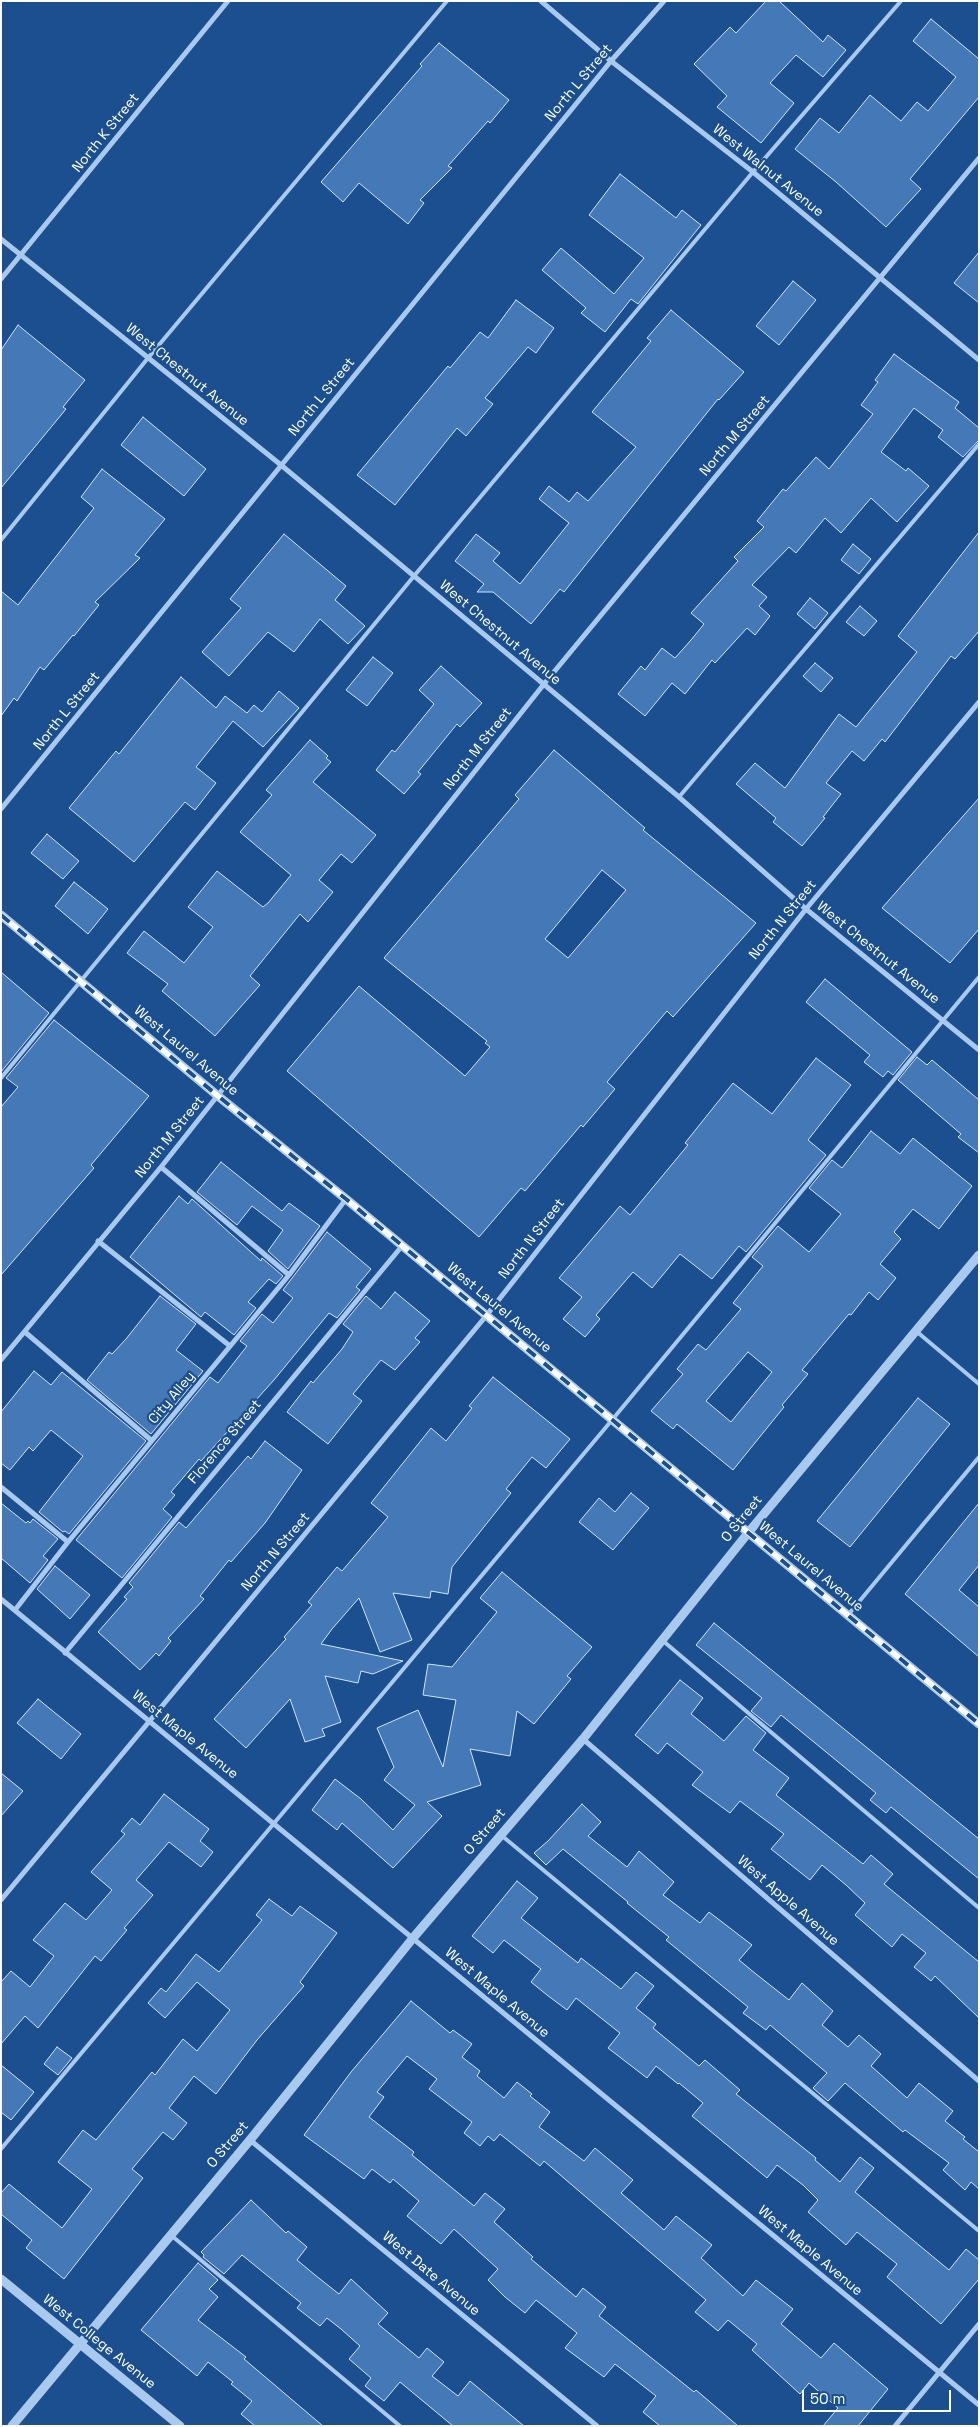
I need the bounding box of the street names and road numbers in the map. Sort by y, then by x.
street label: North L Street [542,41,616,125]
street label: North K Street [69,90,143,176]
street label: West Walnut Avenue [709,121,827,221]
street label: West Chestnut Avenue [122,320,252,430]
street label: North L Street [285,354,359,440]
street label: North M Street [696,392,774,480]
street label: West Chestnut Avenue [436,577,564,689]
street label: North L Street [30,668,104,754]
street label: North M Street [440,704,516,794]
street label: North N Street [746,877,820,963]
street label: West Chestnut Avenue [813,898,943,1008]
street label: West Laurel Avenue [130,1002,242,1100]
street label: North M Street [132,1093,208,1181]
street label: North N Street [495,1195,569,1283]
street label: West Laurel Avenue [443,1259,555,1357]
street label: City Alley [145,1368,199,1428]
street label: Florence Street [185,1397,265,1487]
street label: O Street [718,1492,766,1546]
street label: North N Street [238,1509,314,1595]
street label: West Laurel Avenue [755,1518,867,1616]
street label: West Maple Avenue [129,1687,241,1783]
street label: O Street [461,1805,509,1859]
street label: West Apple Avenue [734,1852,842,1950]
street label: West Maple Avenue [441,1944,553,2042]
street label: O Street [204,2118,252,2172]
street label: West Maple Avenue [754,2202,866,2300]
street label: West Date Avenue [379,2228,483,2320]
street label: West College Avenue [39,2291,159,2393]

